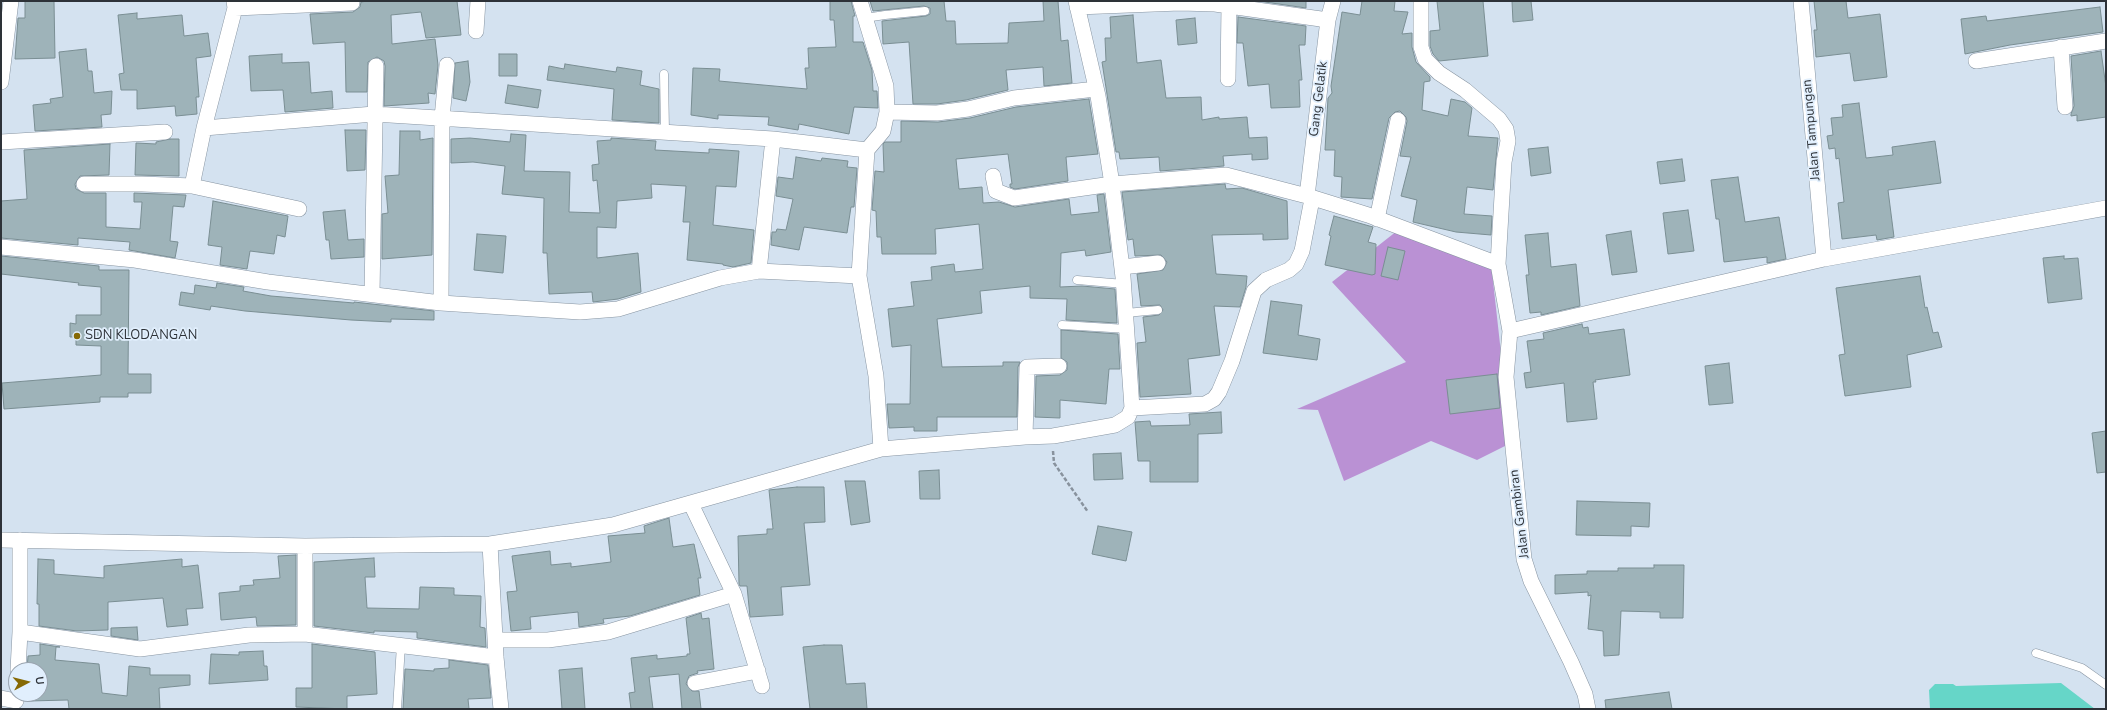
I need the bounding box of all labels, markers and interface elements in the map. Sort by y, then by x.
street label: Gang Gelatik [1307,60,1331,138]
street label: Jalan Tampungan [1800,79,1824,181]
place label: SDN KLODANGAN [85,328,197,344]
marker: SDN KLODANGAN [72,331,82,341]
street label: Jalan Gambiran [1507,469,1533,559]
north arrow [8,662,48,702]
text: U [31,676,47,686]

